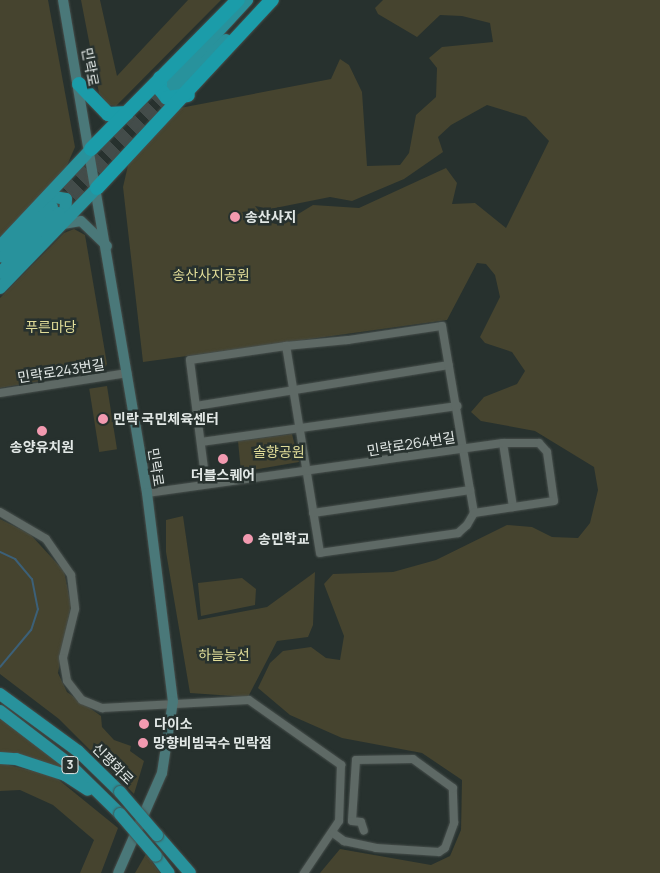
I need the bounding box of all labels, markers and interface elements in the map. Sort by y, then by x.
street label: 민락로 [78,46,102,88]
place label: 송산사지 [245,209,297,225]
marker: 송산사지 [229,211,241,223]
park label: 송산사지공원 [172,267,250,283]
park label: 푸른마당 [25,319,77,335]
street label: 민락로243번길 [16,356,106,386]
place label: 민락 국민체육센터 [113,411,219,427]
marker: 민락 국민체육센터 [97,413,109,425]
marker: 송양유치원 [36,425,48,437]
street label: 민락로264번길 [366,429,456,459]
place label: 송양유치원 [10,439,74,455]
park label: 솔향공원 [253,444,305,460]
street label: 민락로 [145,447,167,487]
marker: 더블스퀘어 [217,453,229,465]
place label: 더블스퀘어 [191,467,255,483]
place label: 송민학교 [258,531,310,547]
marker: 송민학교 [242,533,254,545]
park label: 하늘능선 [198,647,250,663]
place label: 다이소 [154,716,193,732]
marker: 다이소 [138,718,150,730]
place label: 망향비빔국수 민락점 [153,735,272,751]
marker: 망향비빔국수 민락점 [137,737,149,749]
street label: 신평화로 [89,740,137,788]
road number: 3 [61,756,79,774]

